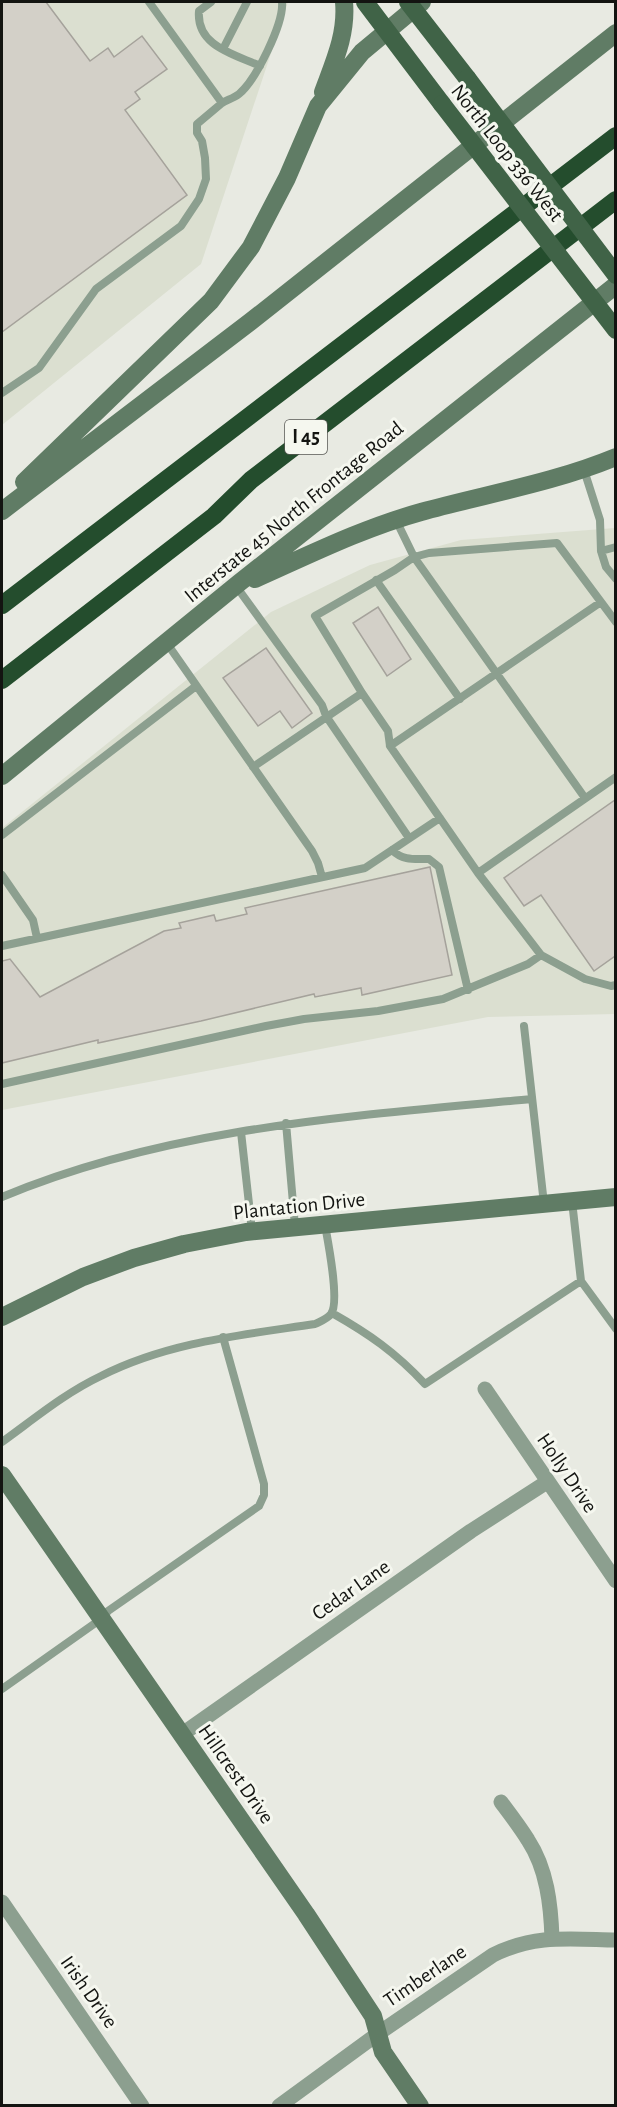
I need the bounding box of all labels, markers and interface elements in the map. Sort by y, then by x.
street label: North Loop 336 West [447,80,567,226]
street label: Interstate 45 North Frontage Road [181,417,407,607]
road number: I 45 [285,420,327,454]
street label: Plantation Drive [232,1189,366,1223]
street label: Holly Drive [533,1430,601,1516]
street label: Cedar Lane [308,1556,394,1624]
street label: Hillcrest Drive [194,1721,278,1827]
street label: Timberlane [380,1941,470,2011]
street label: Irish Drive [57,1952,121,2032]

